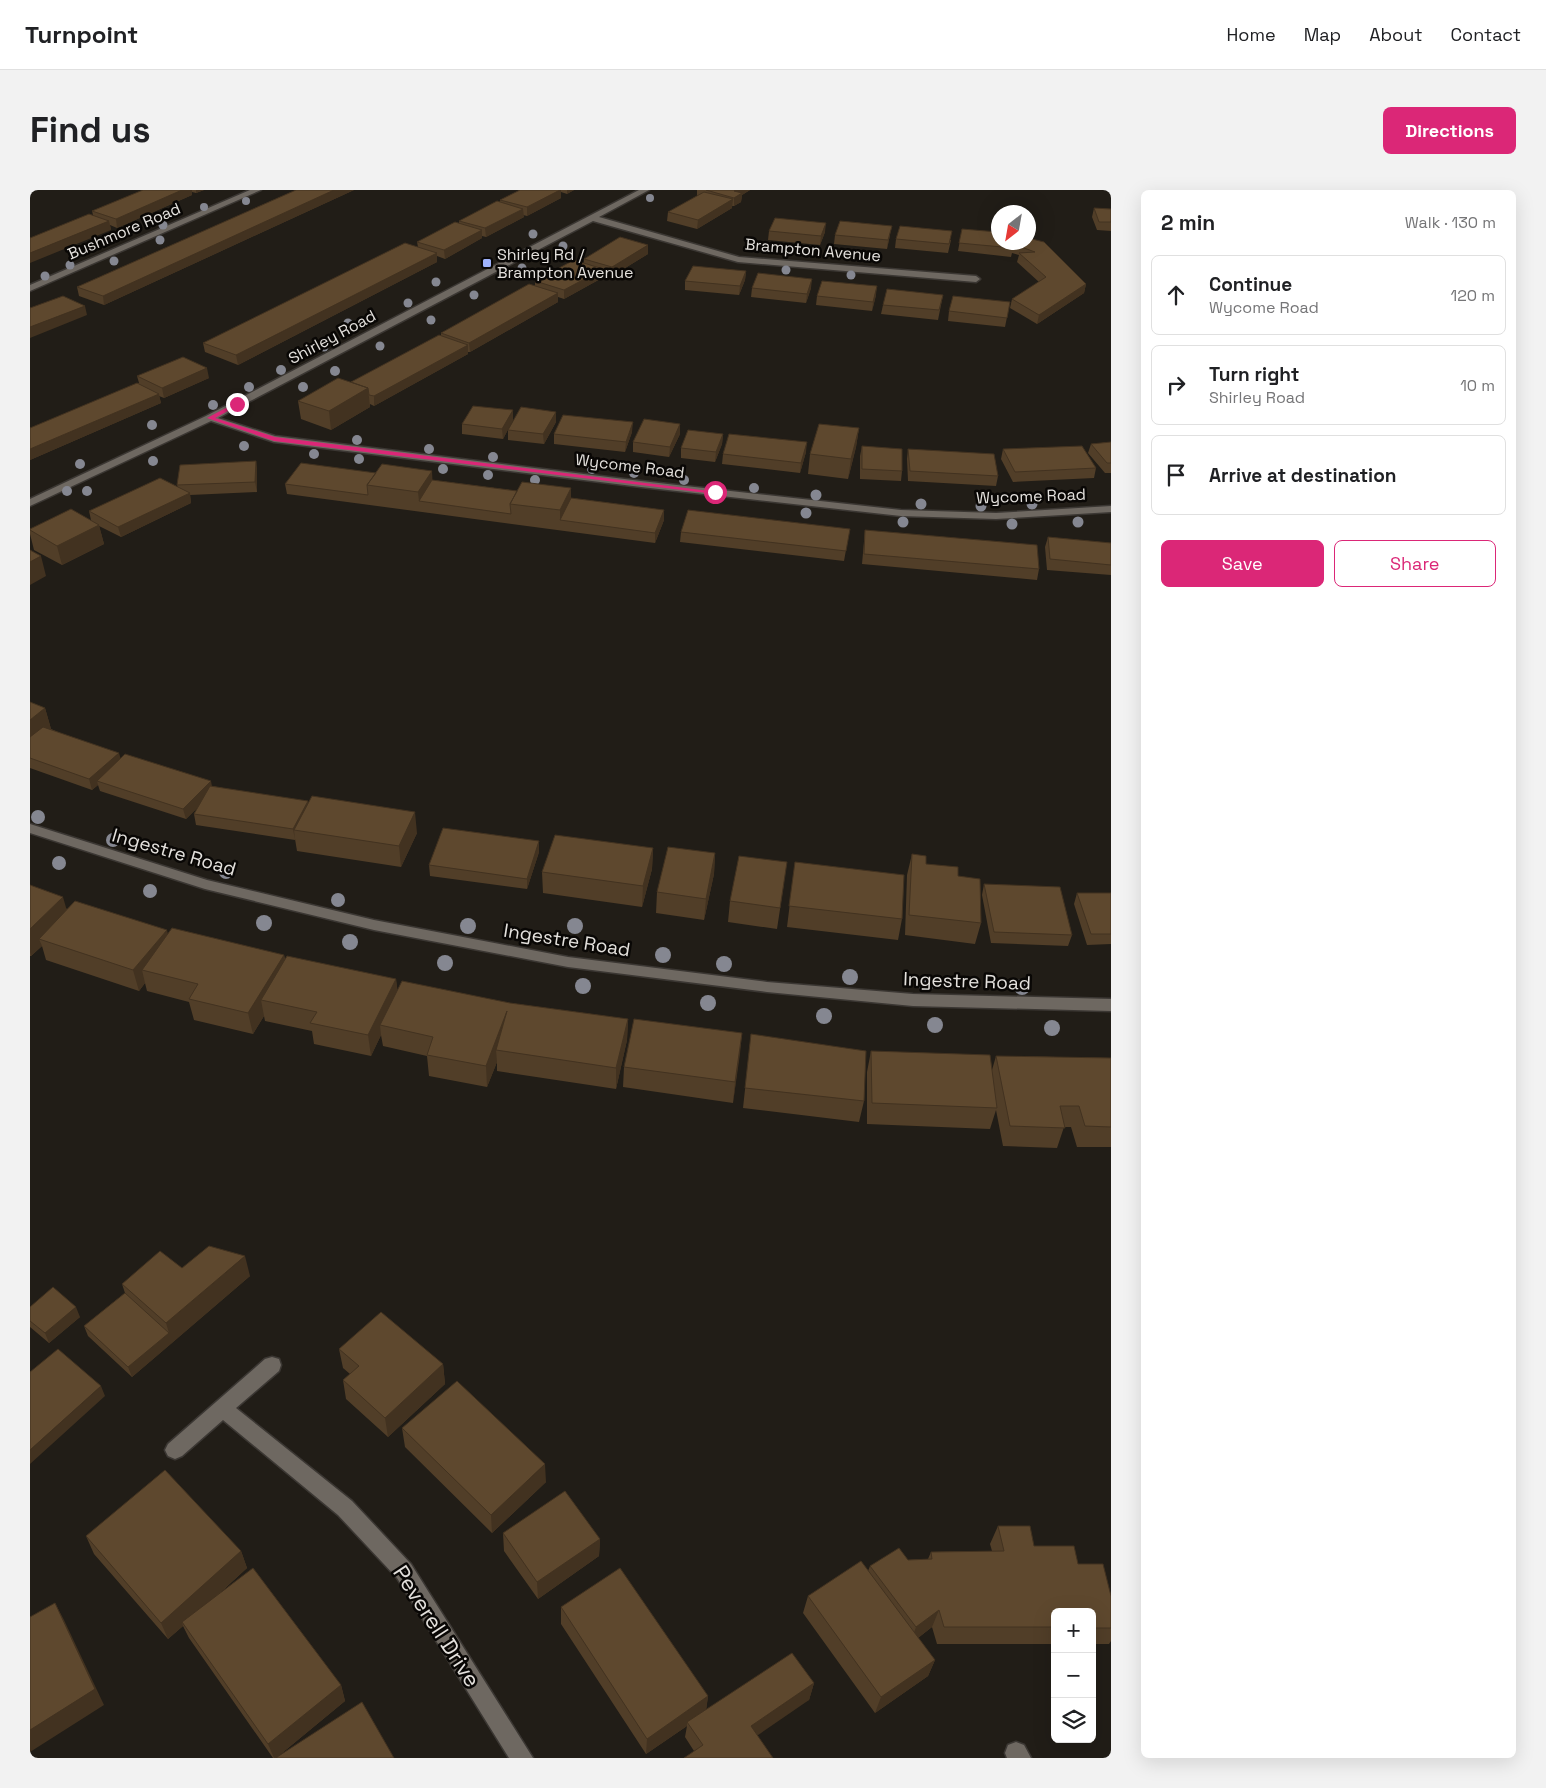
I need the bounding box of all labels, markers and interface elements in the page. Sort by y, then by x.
text: Turnpoint [25,19,138,50]
text: Home [1227,23,1276,46]
text: Map [1304,23,1341,46]
text: About [1369,23,1423,46]
text: Contact [1451,23,1521,46]
button: Directions [1383,107,1516,154]
text: Find us [30,108,151,152]
street label: Bushmore Road [64,198,184,264]
north arrow [991,205,1036,250]
text: 2 min [1161,209,1215,236]
text: Walk · 130 m [1405,212,1496,233]
street label: Brampton Avenue [744,234,882,266]
place label: Shirley Rd / Brampton Avenue [497,244,633,283]
marker: Shirley Rd / Brampton Avenue [481,257,493,269]
text: Continue [1209,272,1292,297]
icon: ahead [1162,281,1190,309]
text: 120 m [1451,285,1495,306]
text: Wycome Road [1209,297,1319,318]
street label: Shirley Road [285,305,379,369]
text: Turn right [1209,362,1299,387]
icon: right [1162,371,1190,399]
text: 10 m [1460,375,1495,396]
text: Shirley Road [1209,387,1305,408]
route end [226,393,249,416]
street label: Wycome Road [574,449,686,483]
icon: arrive [1162,461,1190,489]
text: Arrive at destination [1209,463,1397,488]
route start [704,481,727,504]
street label: Wycome Road [976,484,1086,508]
button: Save [1161,540,1324,587]
button: Share [1334,540,1496,587]
street label: Ingestre Road [109,822,239,882]
street label: Ingestre Road [502,918,632,962]
street label: Ingestre Road [903,966,1031,996]
street label: Peverell Drive [387,1560,487,1692]
map controls [1051,1608,1096,1743]
button: + [1051,1608,1096,1653]
button: − [1051,1653,1096,1698]
button: layers [1051,1698,1096,1743]

